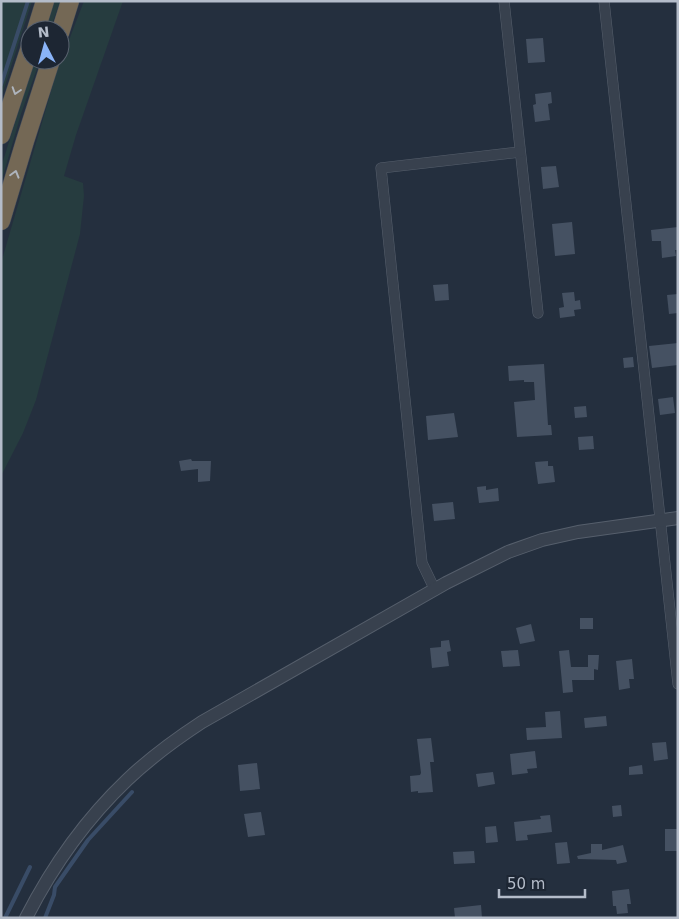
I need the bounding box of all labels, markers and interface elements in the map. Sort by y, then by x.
north arrow [20,20,70,70]
text: N [37,24,50,41]
one-way arrow [11,86,21,95]
one-way arrow [9,171,19,179]
scale bar [499,866,585,898]
text: 50 m [507,875,545,893]

